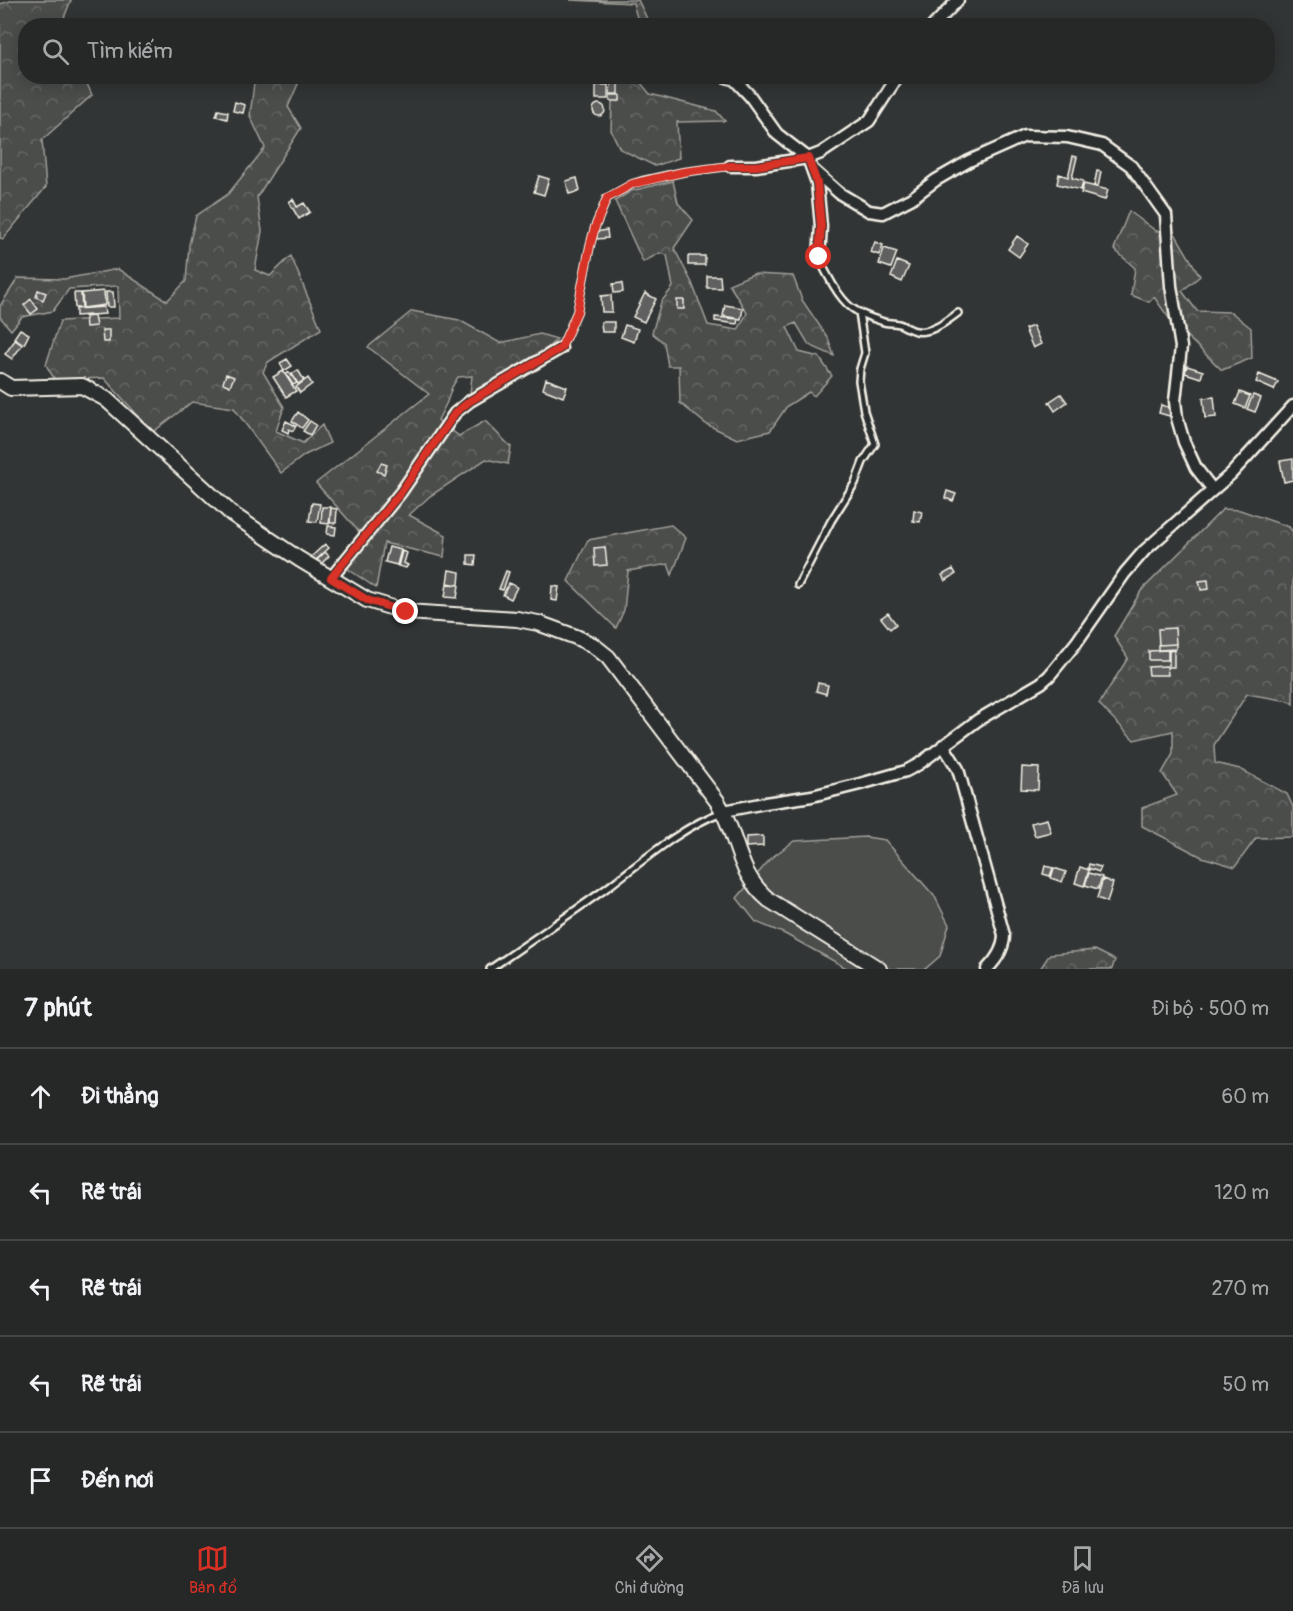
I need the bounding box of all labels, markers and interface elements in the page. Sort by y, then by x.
search box [18,18,1275,84]
icon: search [39,35,72,68]
text: Tìm kiếm [87,37,173,65]
route start [805,243,831,269]
route end [392,598,418,624]
text: 7 phút [24,992,92,1024]
text: Đi bộ · 500 m [1152,996,1269,1021]
icon: ahead [24,1080,57,1113]
text: Đi thẳng [81,1082,159,1110]
text: 60 m [1222,1084,1269,1109]
icon: left [24,1176,57,1209]
text: Rẽ trái [81,1178,141,1206]
text: 120 m [1214,1180,1269,1205]
icon: left [24,1272,57,1305]
text: Rẽ trái [81,1274,141,1302]
text: 270 m [1211,1276,1269,1301]
icon: left [24,1368,57,1401]
text: Rẽ trái [81,1370,141,1398]
text: 50 m [1222,1372,1269,1397]
icon: arrive [24,1464,57,1497]
text: Đến nơi [81,1466,153,1494]
tab: Bản đồ [189,1542,237,1598]
tab: Chỉ đường [615,1542,684,1598]
tab: Đã lưu [1062,1542,1104,1598]

